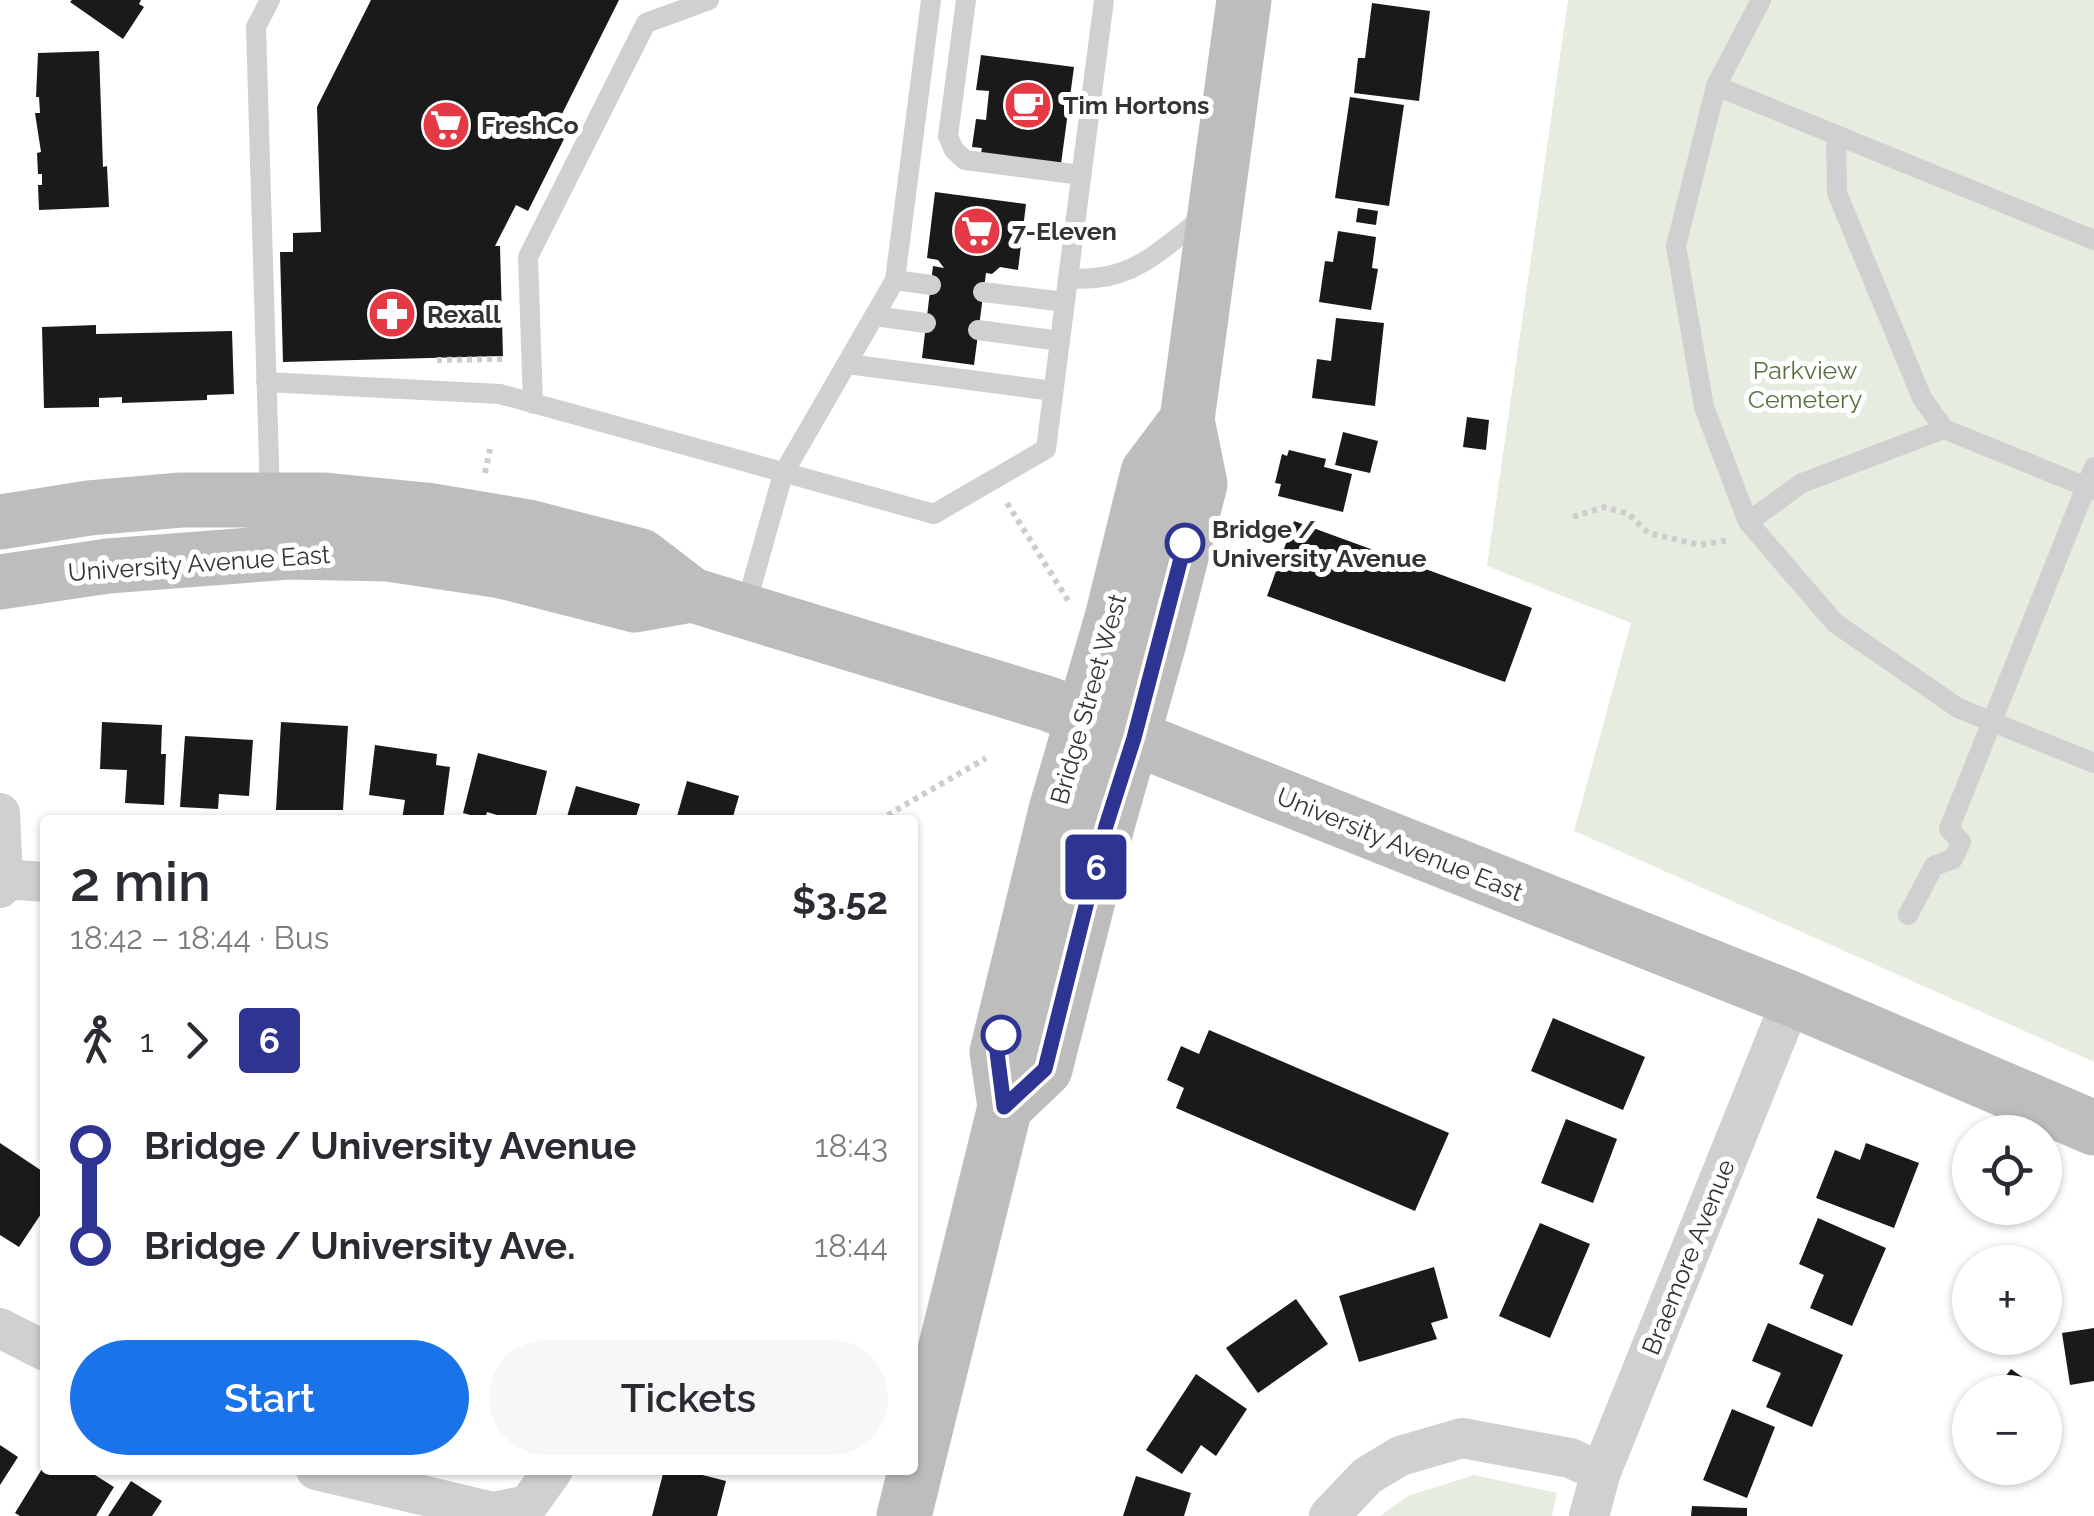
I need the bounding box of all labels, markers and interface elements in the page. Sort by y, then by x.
cafe icon: Tim Hortons [1002,79,1054,131]
place label: Tim Hortons [1063,90,1209,120]
supermarket icon: FreshCo [420,99,472,151]
place label: FreshCo [481,110,579,140]
supermarket icon: 7-Eleven [951,205,1003,257]
place label: 7-Eleven [1012,216,1117,246]
pharmacy icon: Rexall [366,288,418,340]
place label: Rexall [427,299,501,329]
park label: Parkview Cemetery [1748,355,1863,414]
place label: Bridge / University Avenue [1212,514,1426,573]
marker: Bridge / University Avenue [1166,524,1204,562]
street label: University Avenue East [67,539,332,587]
street label: Bridge Street West [1044,590,1133,808]
street label: University Avenue East [1273,781,1528,907]
line badge: 6 [1064,834,1128,900]
text: 6 [1085,847,1107,888]
text: 2 min [70,849,211,914]
text: $3.52 [792,878,888,923]
text: 18:42 – 18:44 · Bus [70,919,329,956]
icon: walk [70,1013,125,1068]
icon: forward [169,1013,224,1068]
unlabelled marker [982,1016,1020,1054]
text: 6 [259,1020,280,1061]
text: 1 [140,1022,154,1059]
map controls [1952,1115,2062,1485]
button: locate [1952,1115,2062,1225]
text: Bridge / University Avenue [144,1123,636,1168]
text: 18:43 [815,1127,888,1164]
street label: Braemore Avenue [1635,1155,1741,1359]
text: Bridge / University Ave. [144,1223,576,1268]
text: 18:44 [814,1227,888,1264]
button: + [1952,1245,2062,1355]
button: Start [70,1340,469,1455]
button: Tickets [489,1340,888,1455]
button: − [1952,1375,2062,1485]

